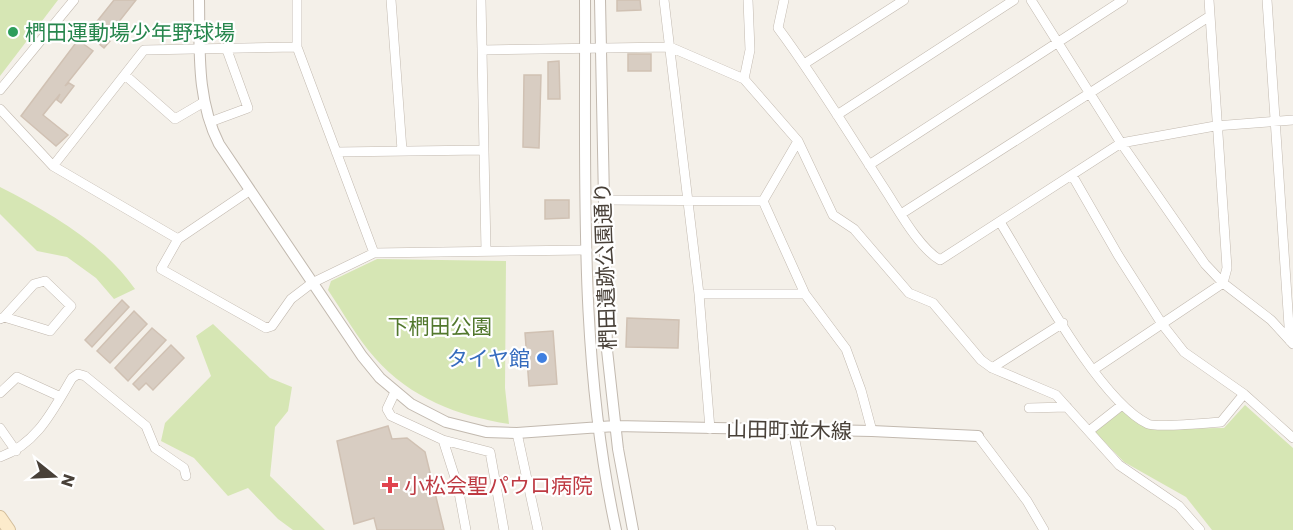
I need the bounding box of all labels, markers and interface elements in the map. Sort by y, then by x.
place label: 椚田運動場少年野球場 [25,18,235,47]
marker: 椚田運動場少年野球場 [6,25,20,39]
street label: 椚田遺跡公園通り [588,182,622,350]
park label: 下椚田公園 [388,312,493,341]
place label: タイヤ館 [447,344,530,373]
marker: タイヤ館 [535,351,549,365]
street label: 山田町並木線 [726,414,852,446]
north arrow [24,446,84,506]
text: N [55,471,81,490]
place label: 小松会聖パウロ病院 [404,471,593,500]
marker: 小松会聖パウロ病院 [381,476,399,494]

